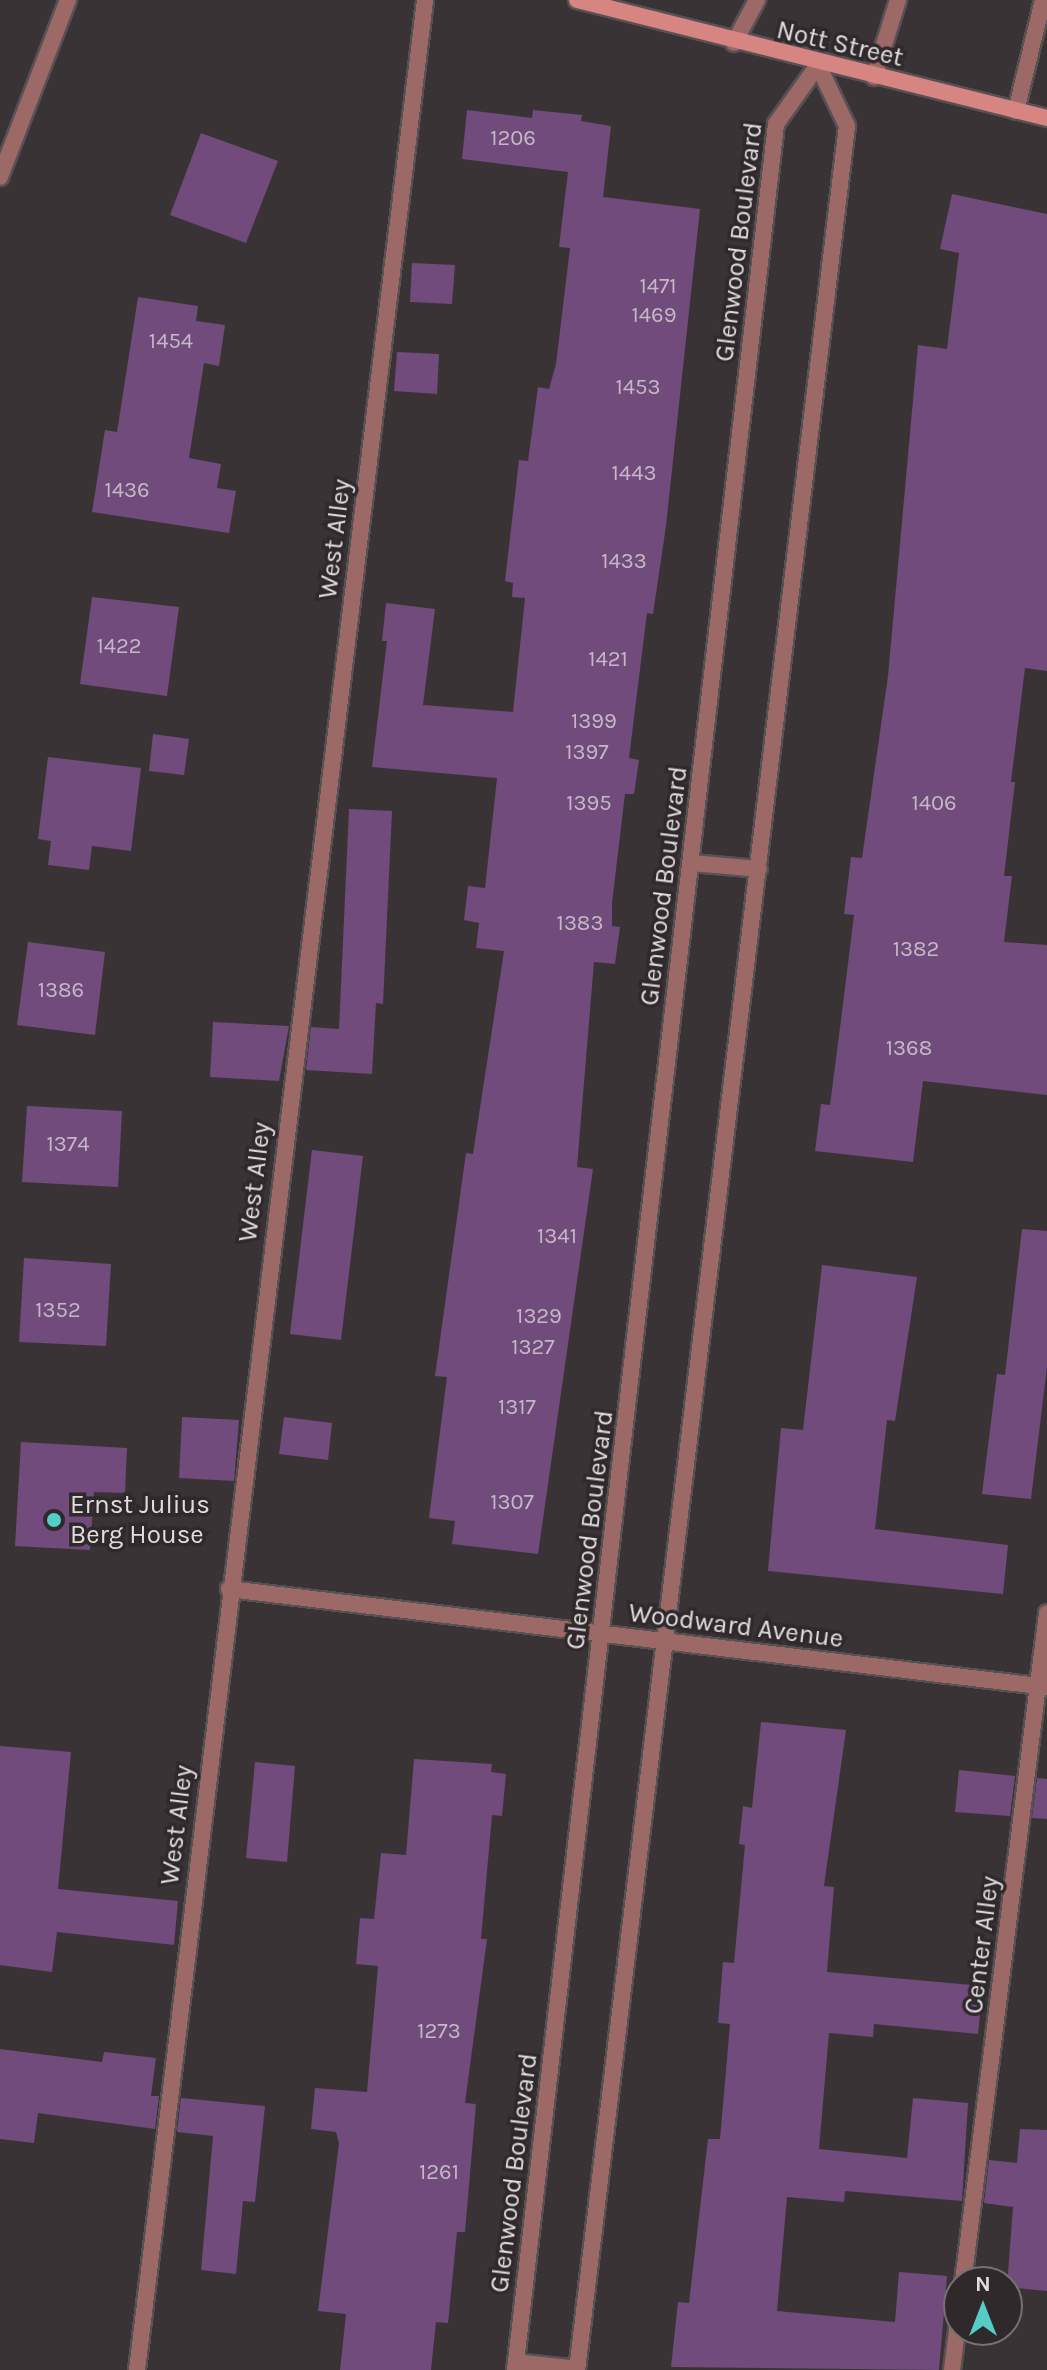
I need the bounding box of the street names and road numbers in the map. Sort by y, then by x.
street label: Nott Street [774,14,906,74]
street label: Glenwood Boulevard [709,121,769,363]
street label: West Alley [312,477,358,601]
street label: Glenwood Boulevard [634,765,694,1007]
street label: West Alley [232,1120,278,1244]
street label: Glenwood Boulevard [560,1409,620,1651]
street label: Woodward Avenue [627,1597,845,1655]
street label: West Alley [154,1763,200,1887]
street label: Center Alley [958,1874,1006,2016]
street label: Glenwood Boulevard [484,2052,544,2294]

